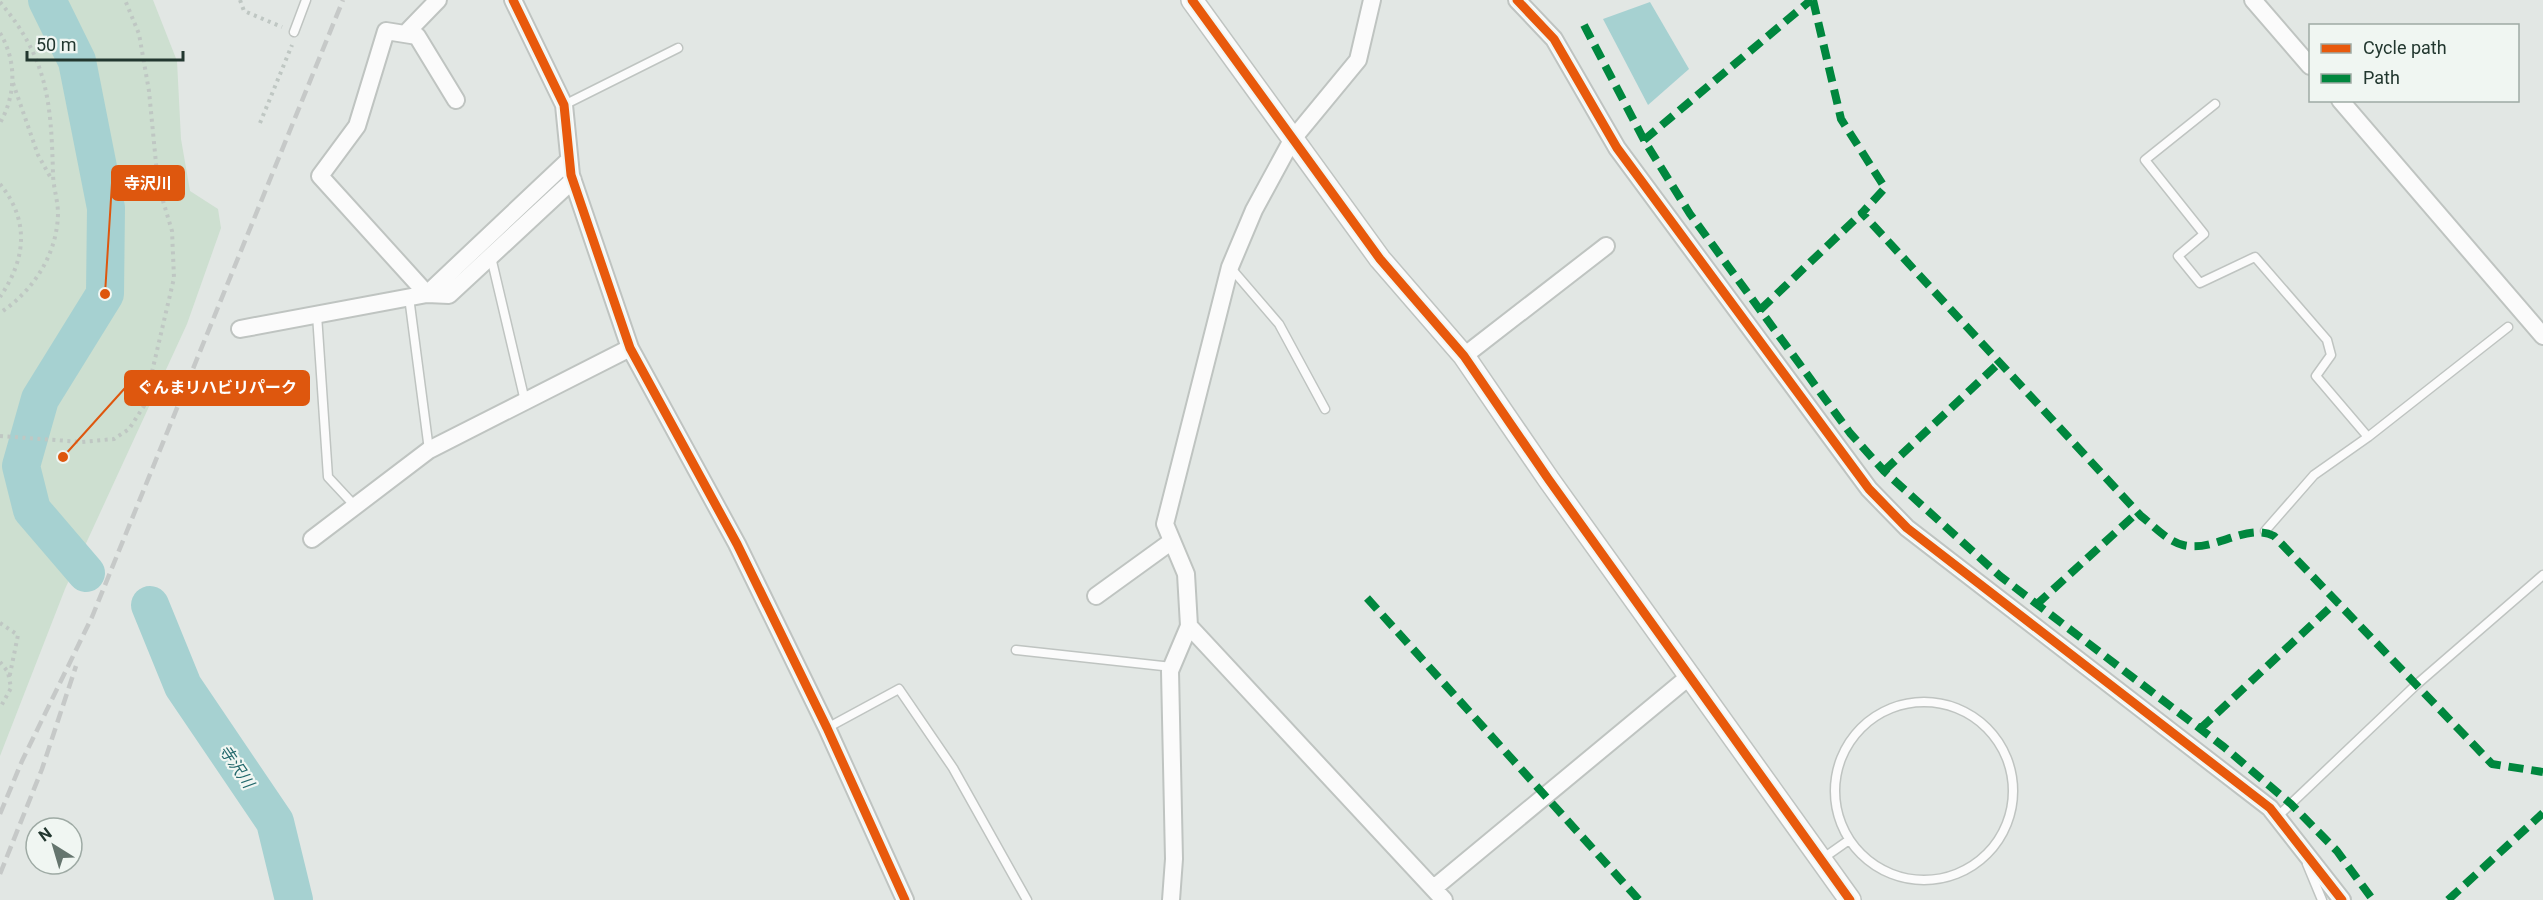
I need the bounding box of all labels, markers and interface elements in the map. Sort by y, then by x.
scale bar [27,24,183,62]
legend [2309,24,2519,102]
text: 50 m [36,34,76,55]
text: Cycle path [2363,37,2447,58]
text: Path [2363,67,2400,88]
callout: 寺沢川 [112,166,184,200]
text: 寺沢川 [124,174,172,193]
callout: ぐんまリハビリパーク [125,371,309,405]
text: ぐんまリハビリパーク [137,378,297,397]
water label: 寺沢川 [215,741,259,793]
north arrow [24,816,84,876]
text: N [35,823,56,845]

